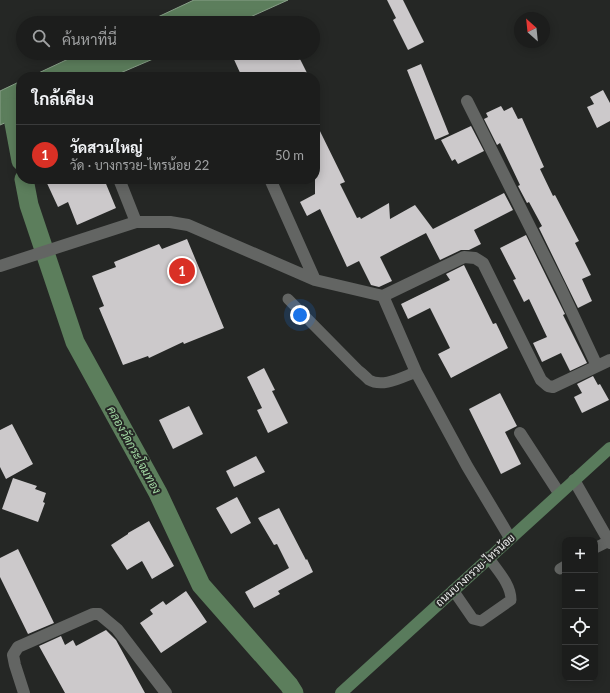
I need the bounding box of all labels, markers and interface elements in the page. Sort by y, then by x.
north arrow [514,12,550,48]
search box [16,16,320,60]
icon: search [30,27,52,49]
text: ค้นหาที่นี่ [62,30,117,48]
text: ใกล้เคียง [32,88,94,109]
text: วัดสวนใหญ่ [70,138,143,156]
text: 1 [41,147,49,163]
text: 50 m [275,147,304,163]
text: วัด · บางกรวย-ไทรน้อย 22 [70,157,209,173]
pin: 1 [169,256,195,286]
your location [290,305,310,325]
water label: คลองวัดกระโจมทอง [104,403,165,497]
street label: ถนนบางกรวย-ไทรน้อย [432,530,517,609]
map controls [562,537,598,681]
button: + [562,537,598,573]
button: − [562,573,598,609]
button: locate [562,609,598,645]
button: layers [562,645,598,681]

